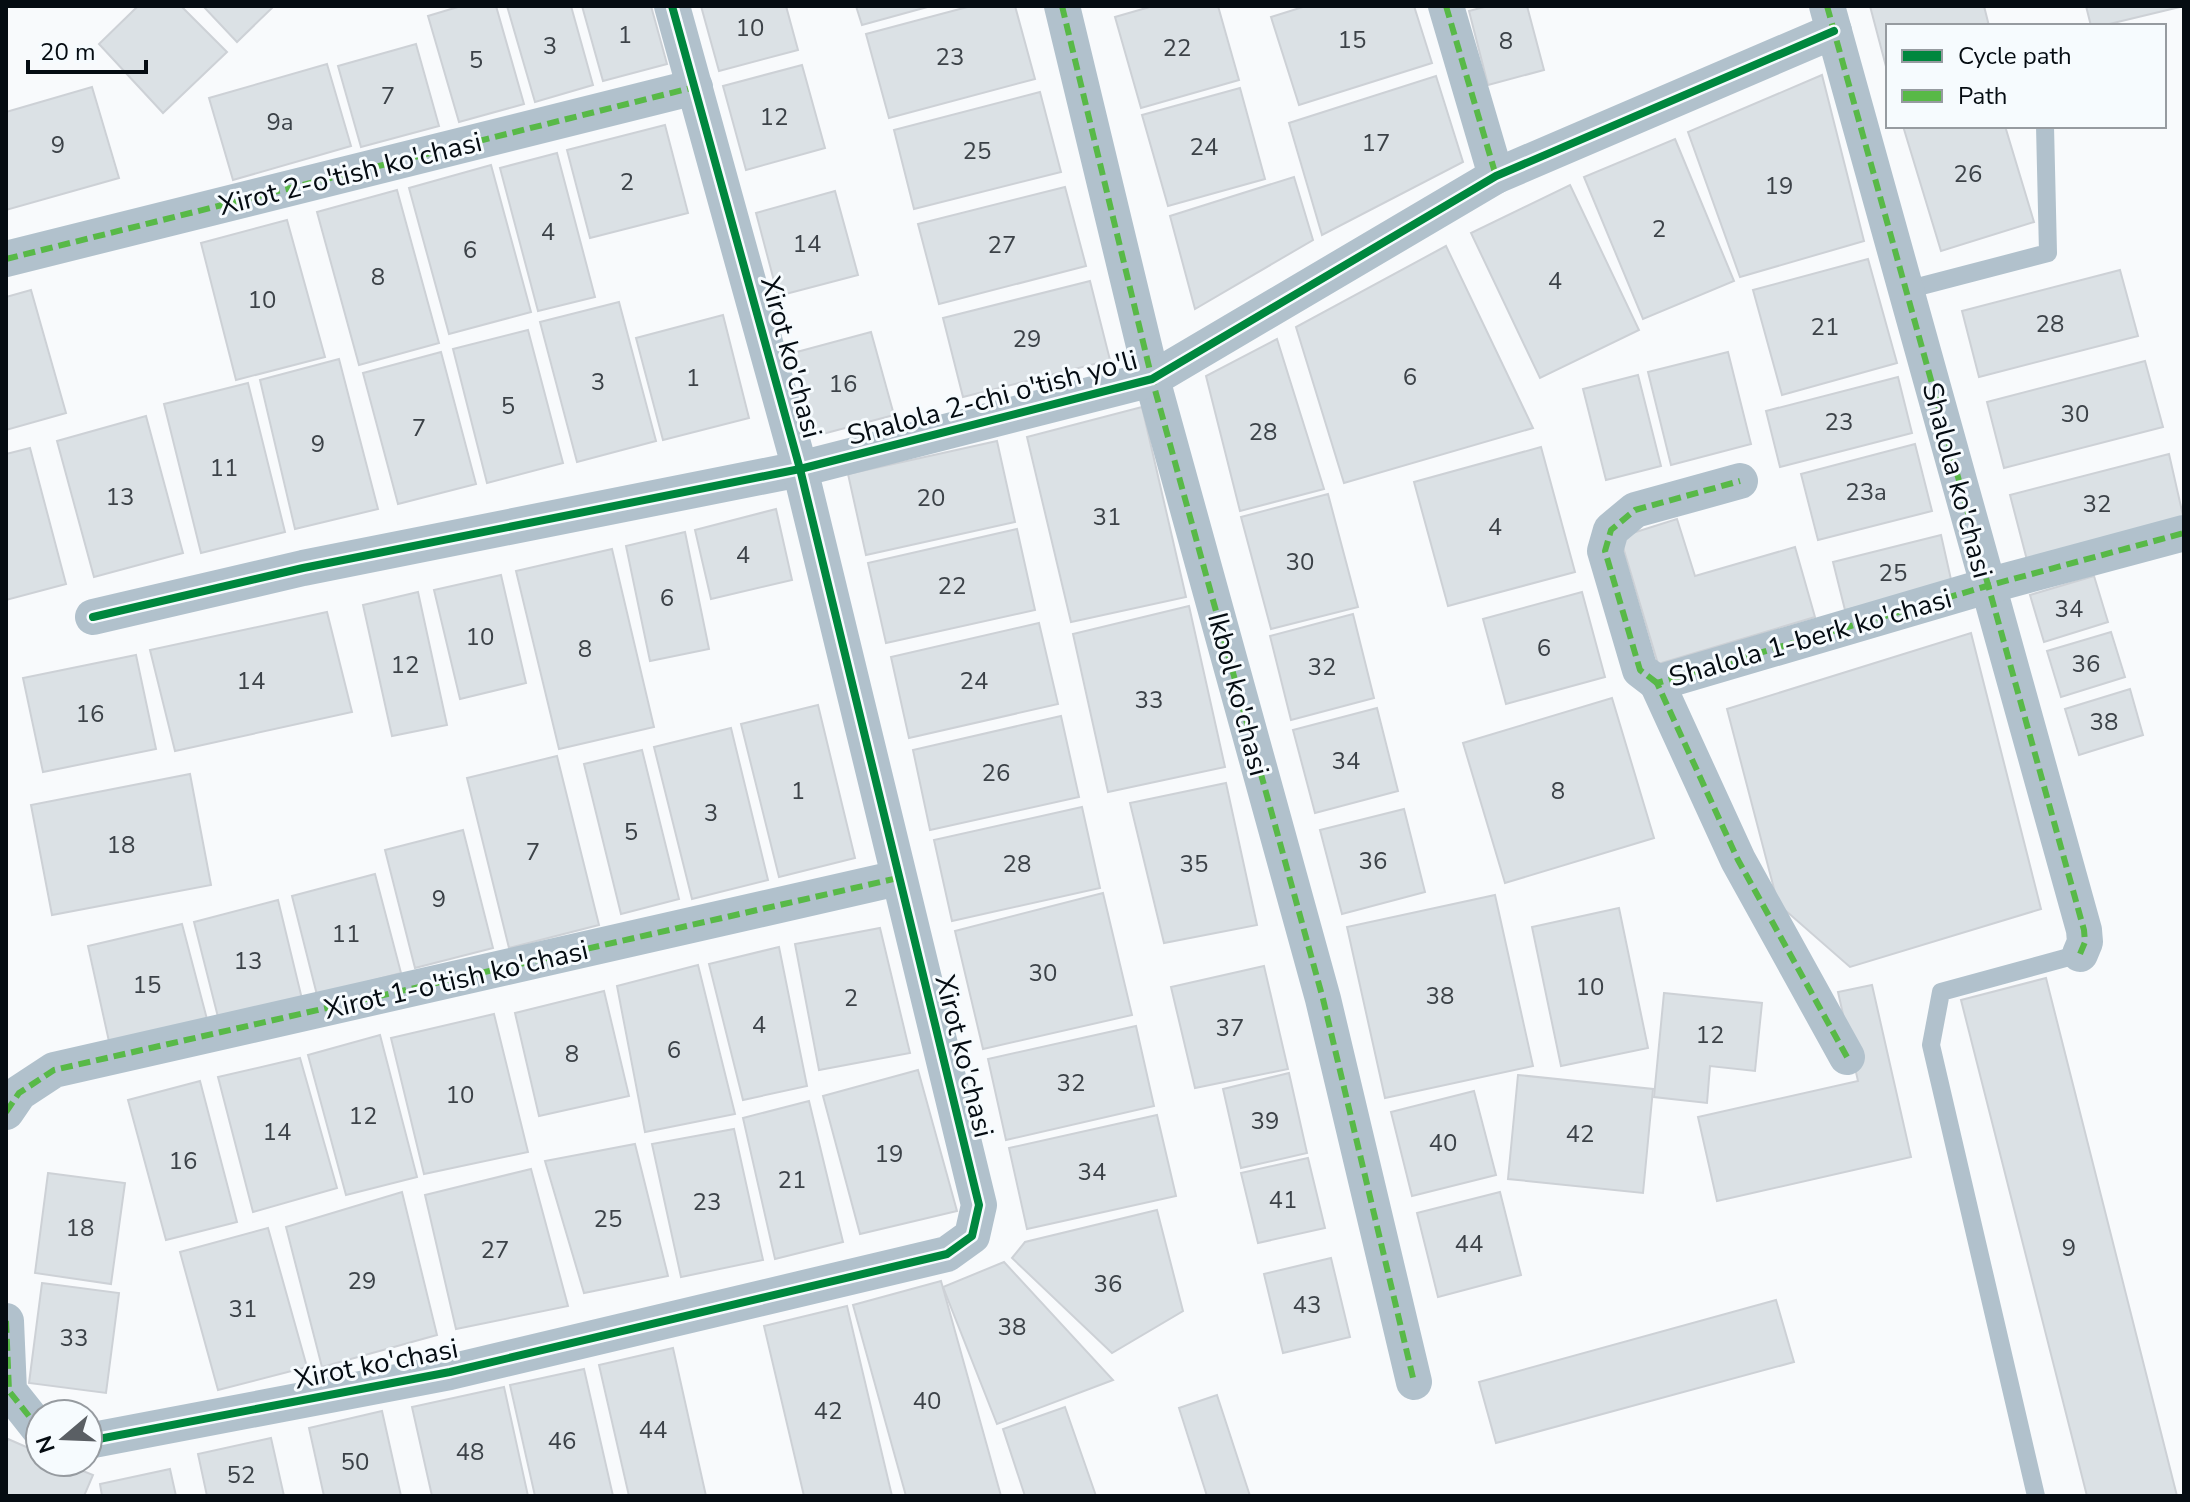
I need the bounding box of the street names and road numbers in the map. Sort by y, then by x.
street label: Xirot 2-o'tish ko'chasi [215,123,486,225]
street label: Xirot ko'chasi [751,272,831,442]
street label: Shalola 2-chi o'tish yo'li [843,341,1142,455]
street label: Shalola ko'chasi [1913,378,2001,582]
street label: Shalola 1-berk ko'chasi [1665,579,1956,696]
street label: Ikbol ko'chasi [1198,608,1278,780]
street label: Xirot 1-o'tish ko'chasi [321,931,592,1029]
street label: Xirot ko'chasi [926,971,1003,1141]
street label: Xirot ko'chasi [291,1329,461,1398]

